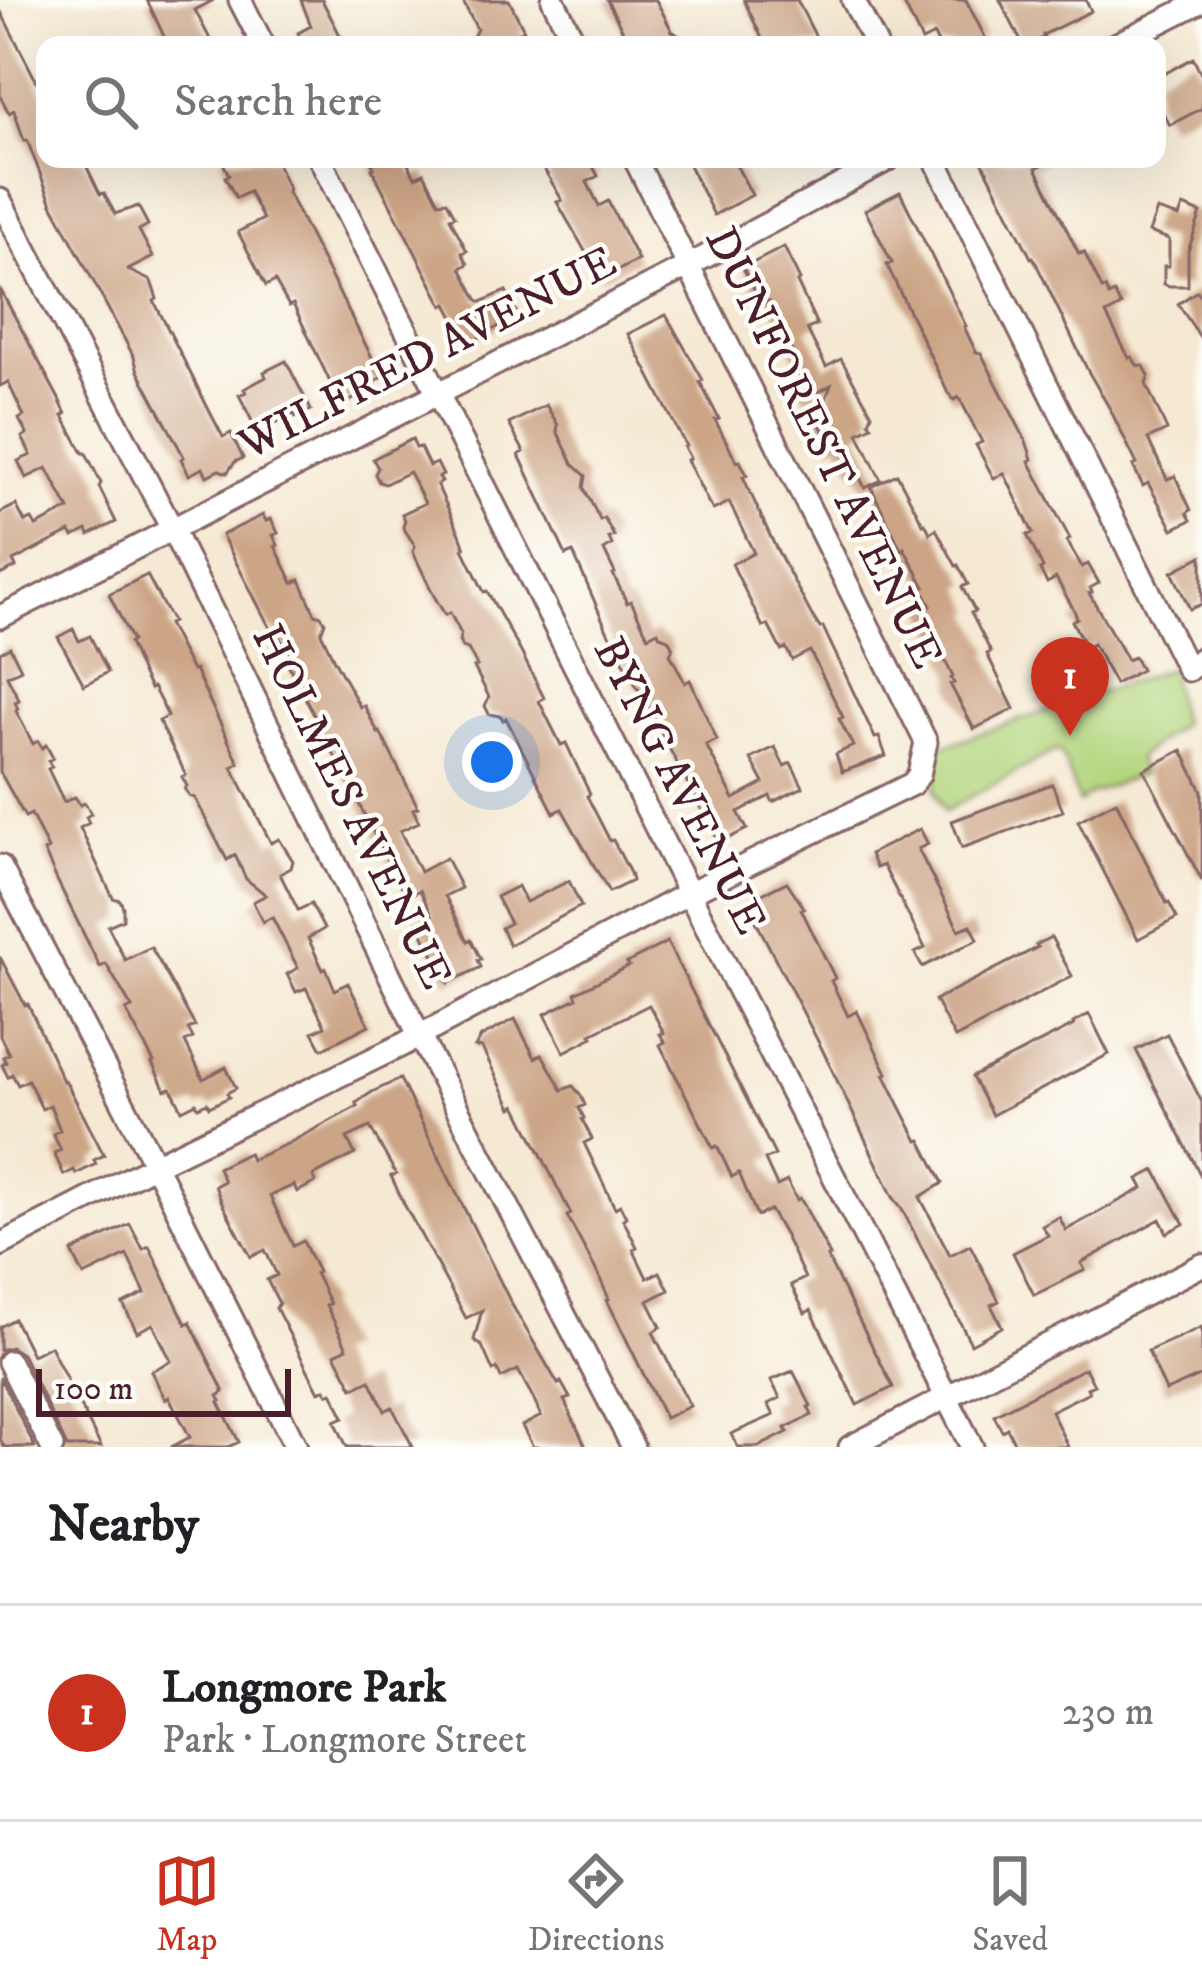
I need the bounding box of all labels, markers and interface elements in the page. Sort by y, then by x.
search box [36,36,1166,168]
icon: search [78,69,144,135]
text: Search here [174,74,382,130]
street label: DUNFOREST AVENUE [692,218,954,678]
street label: WILFRED AVENUE [229,235,626,474]
street label: HOLMES AVENUE [238,616,464,998]
street label: BYNG AVENUE [580,628,778,944]
pin: 1 [1031,637,1109,736]
your location [462,732,522,792]
scale bar [36,1363,291,1416]
text: 100 m [54,1369,133,1410]
text: Nearby [48,1493,199,1557]
text: Longmore Park [162,1660,446,1716]
text: 1 [80,1688,94,1737]
text: 230 m [1062,1688,1154,1737]
text: Park · Longmore Street [162,1716,527,1765]
tab: Map [154,1848,220,1961]
tab: Directions [528,1848,664,1961]
tab: Saved [972,1848,1048,1961]

